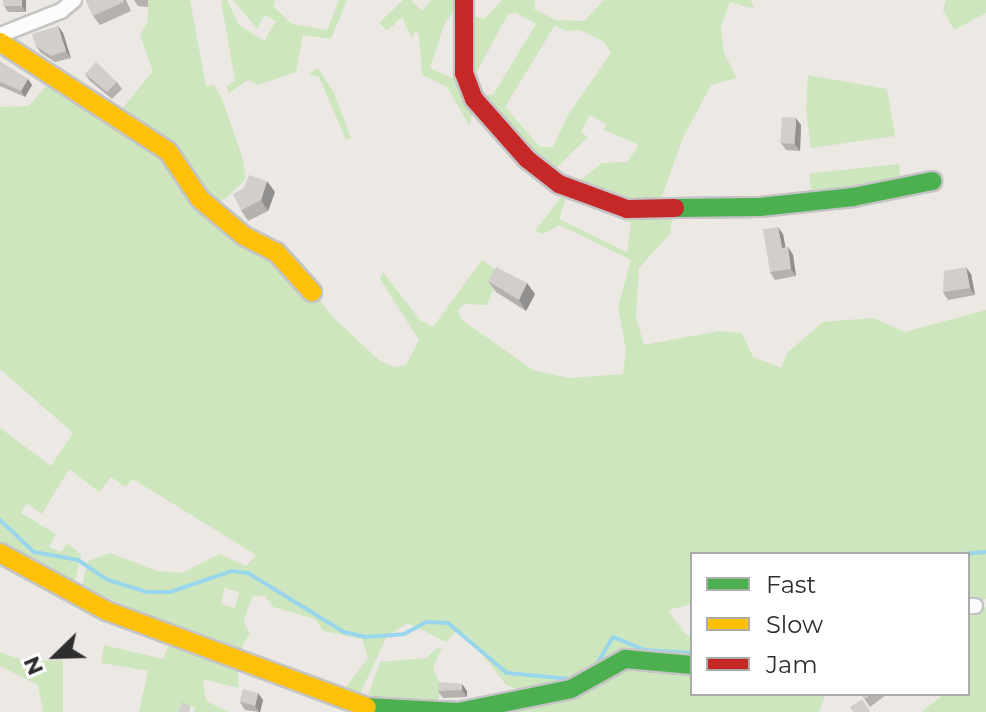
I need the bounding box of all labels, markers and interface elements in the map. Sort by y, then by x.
legend [690,552,970,696]
text: Fast [766,570,816,599]
text: Slow [766,610,823,639]
north arrow [16,616,96,696]
text: Jam [766,650,818,679]
text: N [18,652,49,679]

